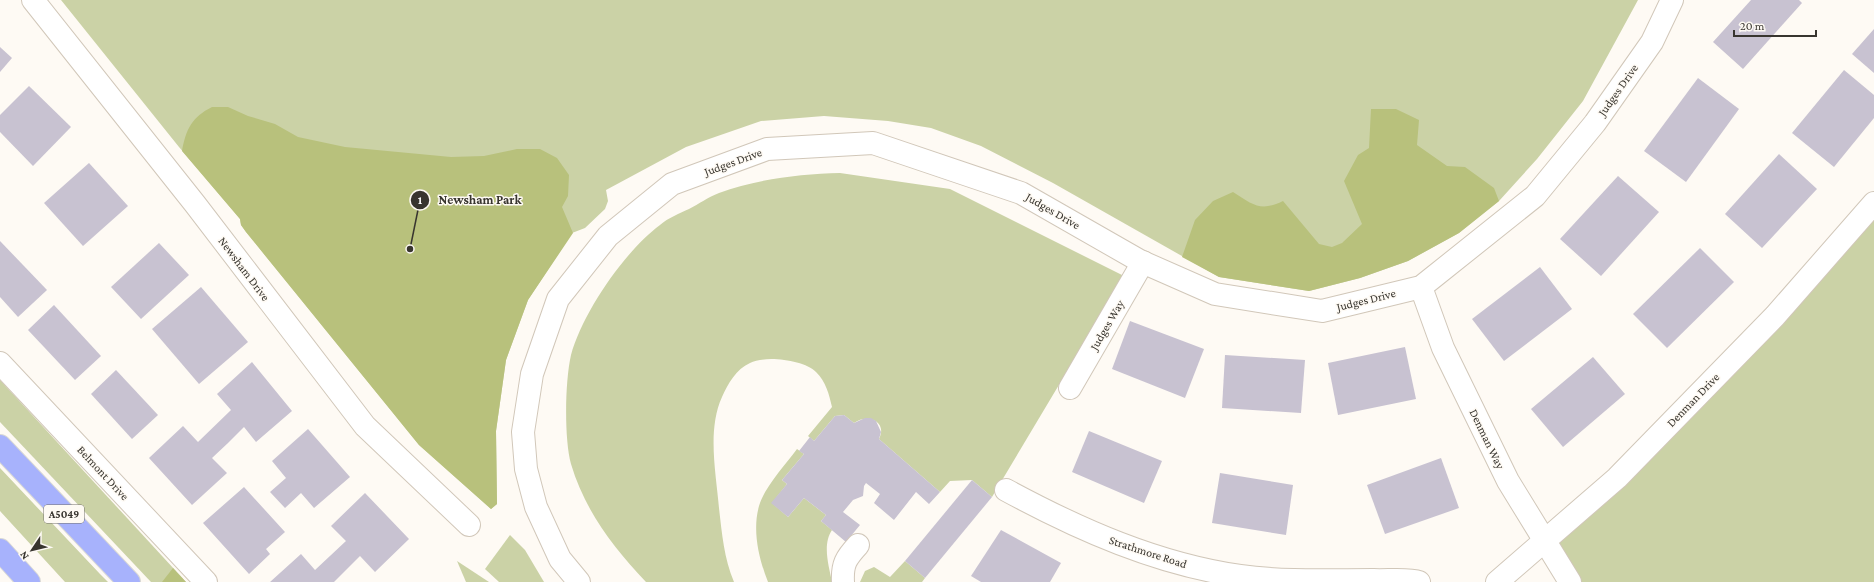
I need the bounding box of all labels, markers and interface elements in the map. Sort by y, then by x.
scale bar [1734,12,1816,38]
text: 20 m [1740,19,1765,33]
street label: Judges Drive [1594,61,1641,120]
street label: Judges Drive [701,145,764,179]
callout: Newsham Park [410,187,529,212]
street label: Judges Drive [1022,189,1083,232]
text: Newsham Park [439,192,522,207]
text: 1 [418,193,423,207]
street label: Newsham Drive [215,234,273,304]
street label: Judges Drive [1334,286,1397,314]
street label: Judges Way [1086,297,1127,354]
street label: Denman Drive [1664,370,1722,430]
street label: Denman Way [1466,407,1508,472]
street label: Belmont Drive [74,443,132,503]
road number: A5049 [44,505,84,523]
north arrow [12,530,52,570]
street label: Strathmore Road [1107,533,1189,571]
text: N [16,549,31,562]

